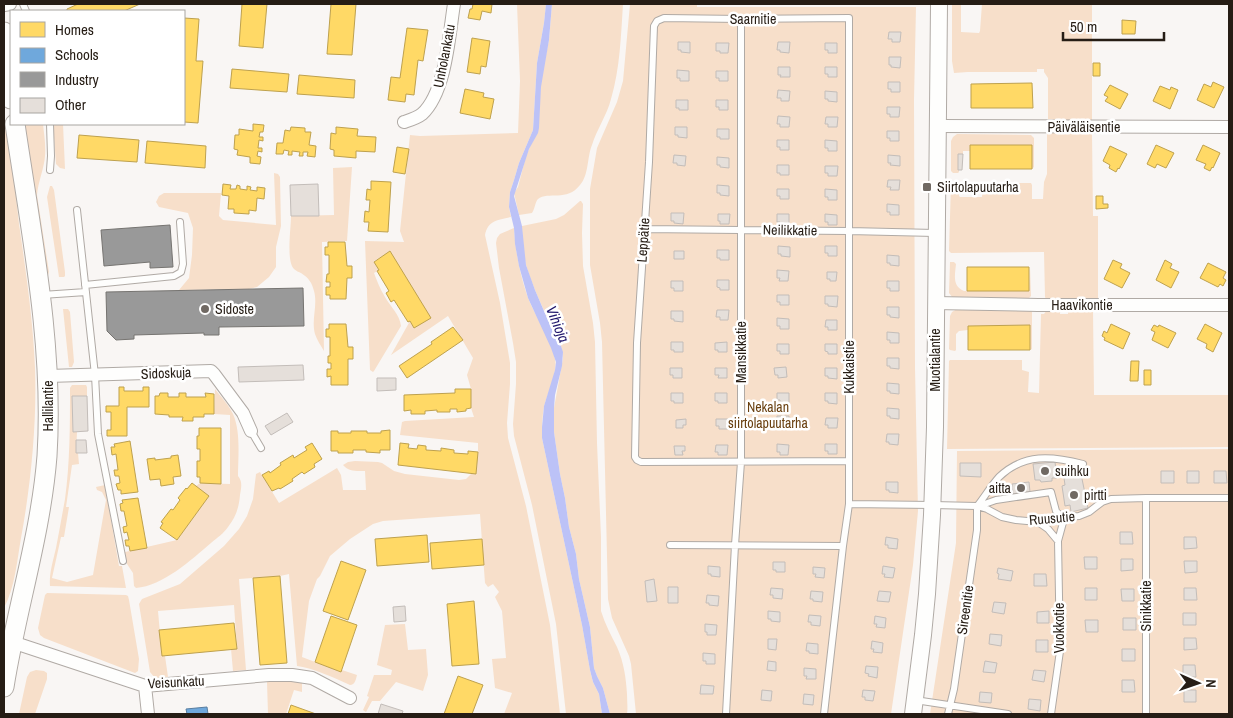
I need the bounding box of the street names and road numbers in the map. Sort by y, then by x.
street label: Saarnitie [730,10,776,28]
street label: Unholankatu [429,23,459,89]
street label: Päiväläisentie [1048,118,1120,136]
street label: Leppätie [632,217,654,263]
street label: Neilikkatie [763,221,817,239]
street label: Haavikontie [1051,296,1113,314]
street label: Mansikkatie [732,321,750,383]
street label: Muotialantie [926,328,944,392]
street label: Kukkaistie [840,340,858,394]
street label: Sidoskuja [140,363,192,383]
street label: Hallilantie [39,380,57,432]
street label: Ruusutie [1028,507,1076,529]
street label: Sinikkatie [1137,580,1155,632]
street label: Sireenitie [953,584,977,636]
street label: Vuokkotie [1050,603,1068,653]
street label: Veisunkatu [147,672,205,692]

